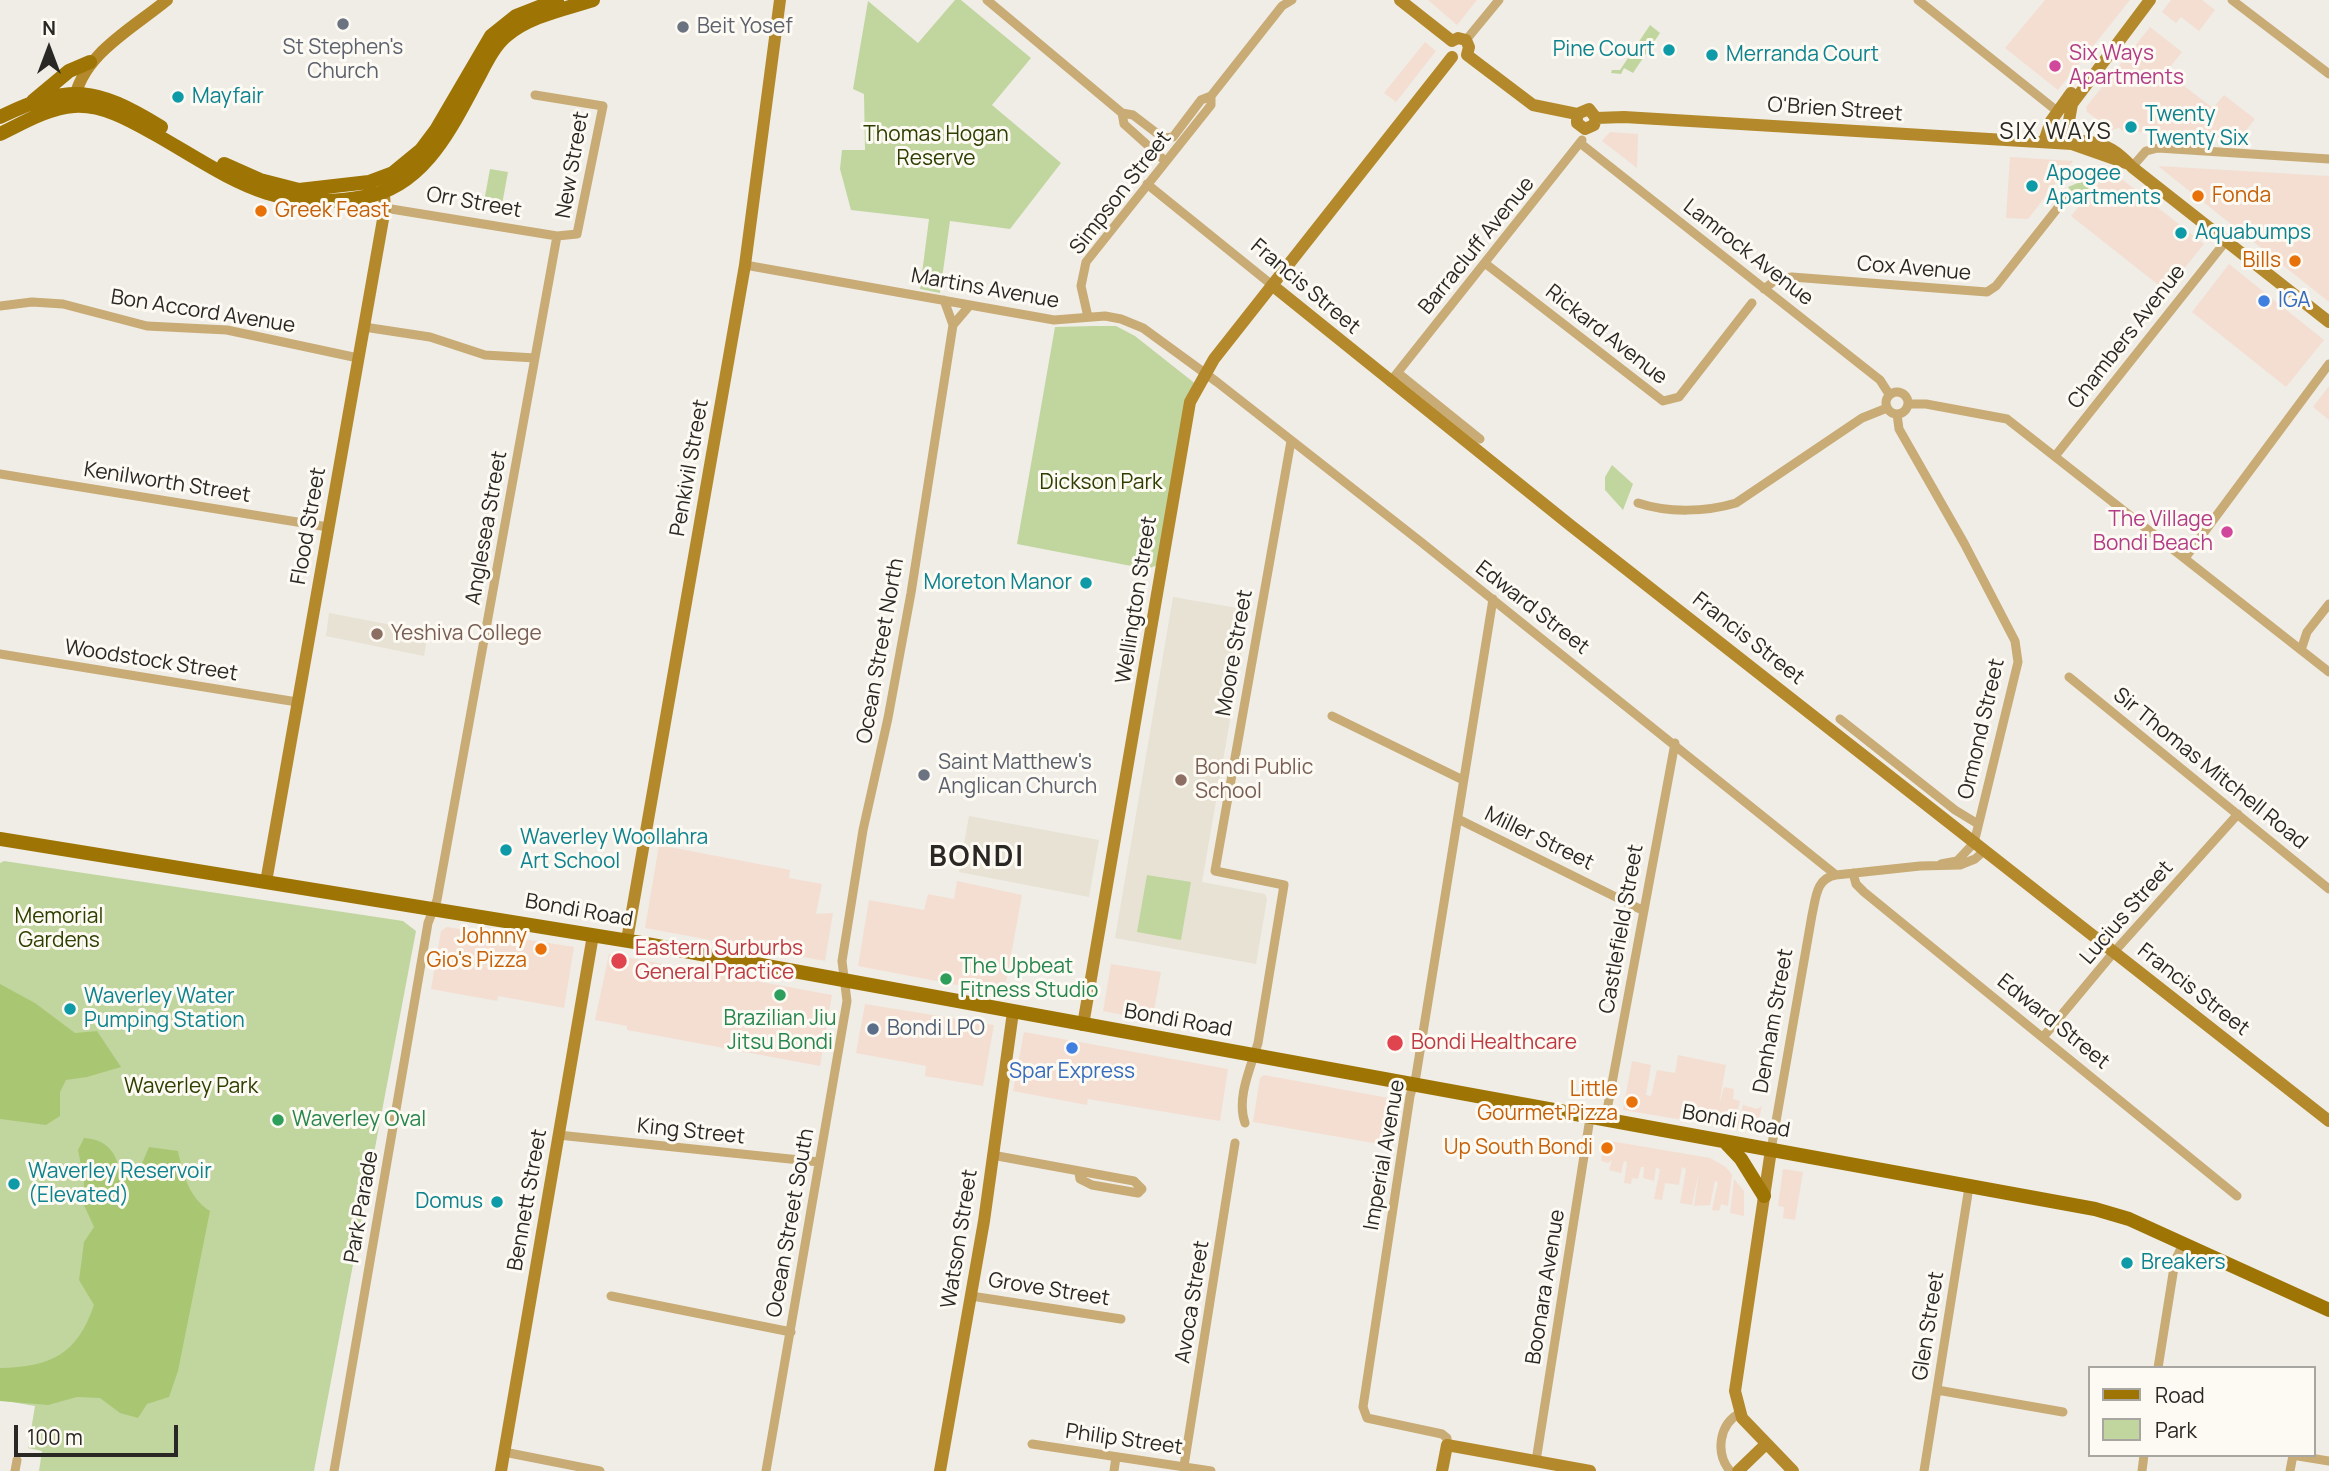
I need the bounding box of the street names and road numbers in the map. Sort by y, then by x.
street label: O'Brien Street [1767,93,1903,127]
street label: New Street [551,110,595,220]
street label: Simpson Street [1065,126,1177,260]
street label: Barracluff Avenue [1414,172,1540,320]
street label: Orr Street [424,182,524,224]
street label: Lamrock Avenue [1678,194,1818,312]
street label: Francis Street [1245,234,1365,340]
street label: Cox Avenue [1856,251,1972,287]
street label: Chambers Avenue [2063,260,2191,414]
street label: Martins Avenue [909,264,1061,314]
street label: Rickard Avenue [1540,280,1672,390]
street label: Bon Accord Avenue [109,285,297,339]
street label: Penkivil Street [666,398,714,538]
street label: Anglesea Street [461,449,513,607]
street label: Kenilworth Street [82,457,252,509]
street label: Flood Street [286,465,332,587]
street label: Wellington Street [1111,515,1163,685]
street label: Ocean Street North [852,556,910,746]
street label: Edward Street [1470,556,1594,660]
street label: Moore Street [1211,588,1259,718]
street label: Francis Street [1687,588,1809,690]
street label: Woodstock Street [63,635,239,687]
street label: Ormond Street [1954,656,2010,802]
street label: Sir Thomas Mitchell Road [2108,683,2312,855]
street label: Miller Street [1480,802,1598,876]
street label: Castlefield Street [1595,842,1649,1016]
street label: Lucius Street [2075,856,2179,970]
street label: Bondi Road [523,889,635,933]
street label: Francis Street [2132,939,2254,1041]
street label: Denham Street [1749,947,1799,1095]
street label: Edward Street [1992,969,2114,1075]
street label: Bondi Road [1122,999,1234,1043]
street label: Imperial Avenue [1359,1078,1411,1232]
street label: Bondi Road [1680,1100,1792,1144]
street label: King Street [636,1114,746,1150]
street label: Bennett Street [503,1127,553,1273]
street label: Ocean Street South [762,1127,820,1319]
street label: Park Parade [340,1149,384,1265]
street label: Watson Street [937,1168,983,1310]
street label: Boonara Avenue [1521,1208,1571,1366]
street label: Avoca Street [1171,1239,1215,1365]
street label: Grove Street [987,1268,1111,1312]
street label: Glen Street [1908,1270,1950,1382]
street label: Philip Street [1064,1419,1184,1461]

